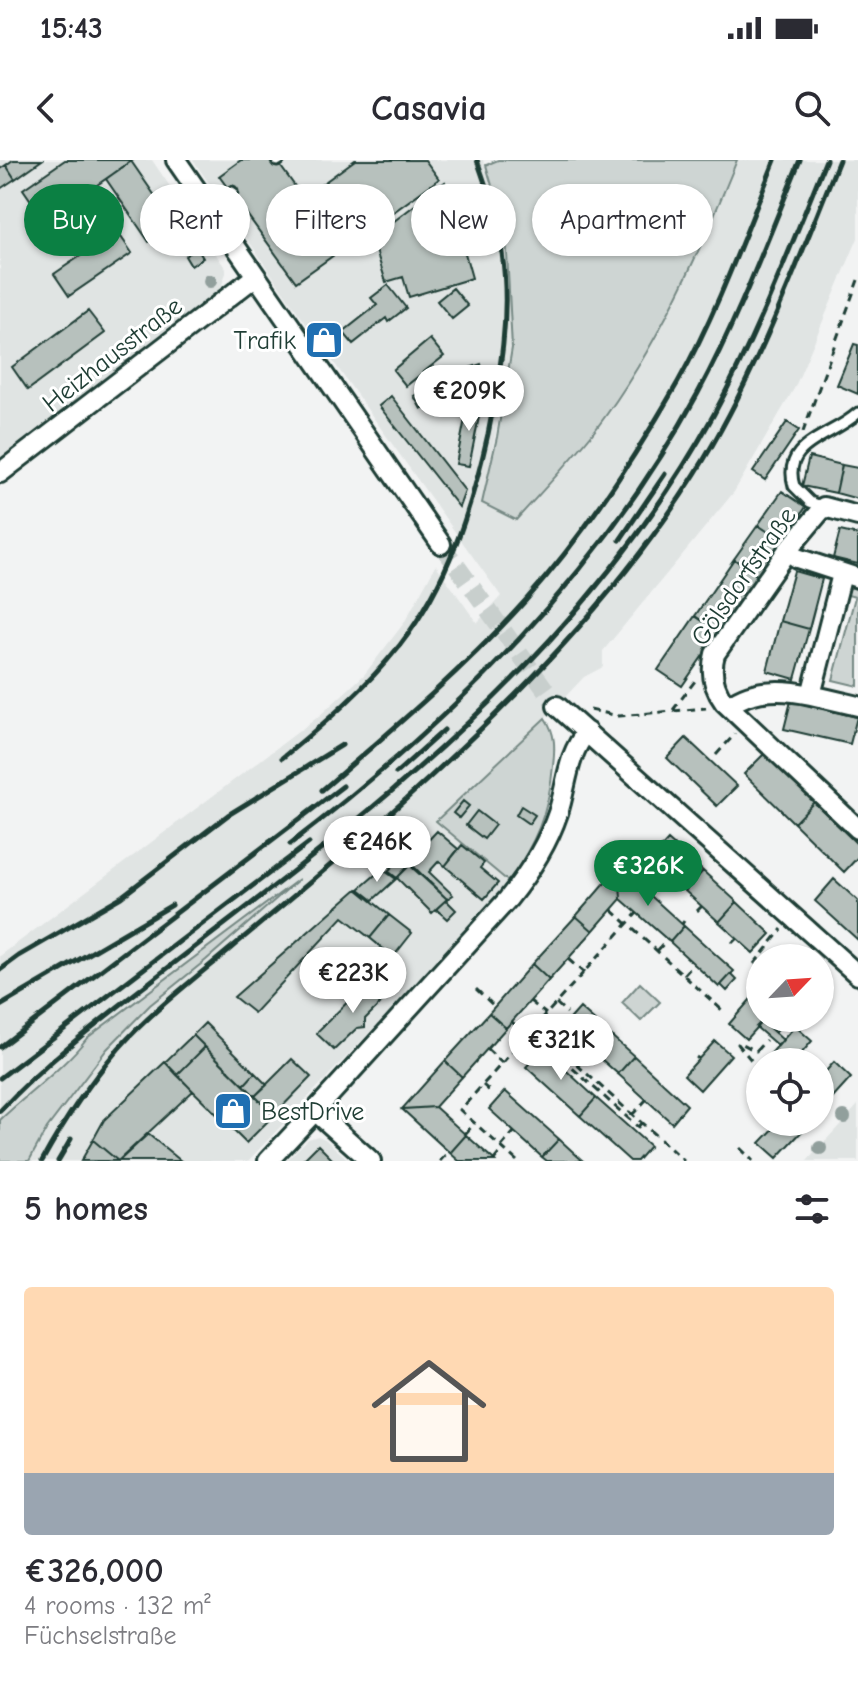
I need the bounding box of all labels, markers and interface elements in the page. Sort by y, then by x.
text: 15:43 [40,11,103,46]
icon: back [24,86,68,130]
icon: search [790,86,834,130]
text: Casavia [371,88,487,129]
chip: Buy [24,184,124,256]
chip: Rent [140,184,250,256]
chip: Filters [266,184,395,256]
chip: New [411,184,516,256]
chip: Apartment [532,184,713,256]
street label: Heizhausstraße [37,291,188,419]
shop icon: Trafik [303,319,345,361]
place label: Trafik [233,326,296,356]
pin: €209K [413,365,525,433]
text: €209K [432,376,506,406]
street label: Gölsdorfstraße [685,502,803,652]
pin: €246K [321,816,433,884]
text: €246K [342,827,412,857]
pin: €326K [592,840,704,908]
text: €326K [612,851,684,881]
north arrow [746,944,834,1032]
map controls [746,944,834,1136]
pin: €223K [297,947,409,1015]
text: €223K [317,958,389,988]
pin: €321K [505,1014,617,1082]
text: €321K [527,1025,595,1055]
button: locate [746,1048,834,1136]
shop icon: BestDrive [212,1090,254,1132]
place label: BestDrive [261,1097,364,1127]
icon: filters [790,1187,834,1231]
text: 5 homes [24,1189,148,1229]
icon: home [357,1339,501,1483]
text: €326,000 [24,1551,164,1591]
text: 4 rooms · 132 m² [24,1591,211,1621]
text: Füchselstraße [24,1621,176,1651]

